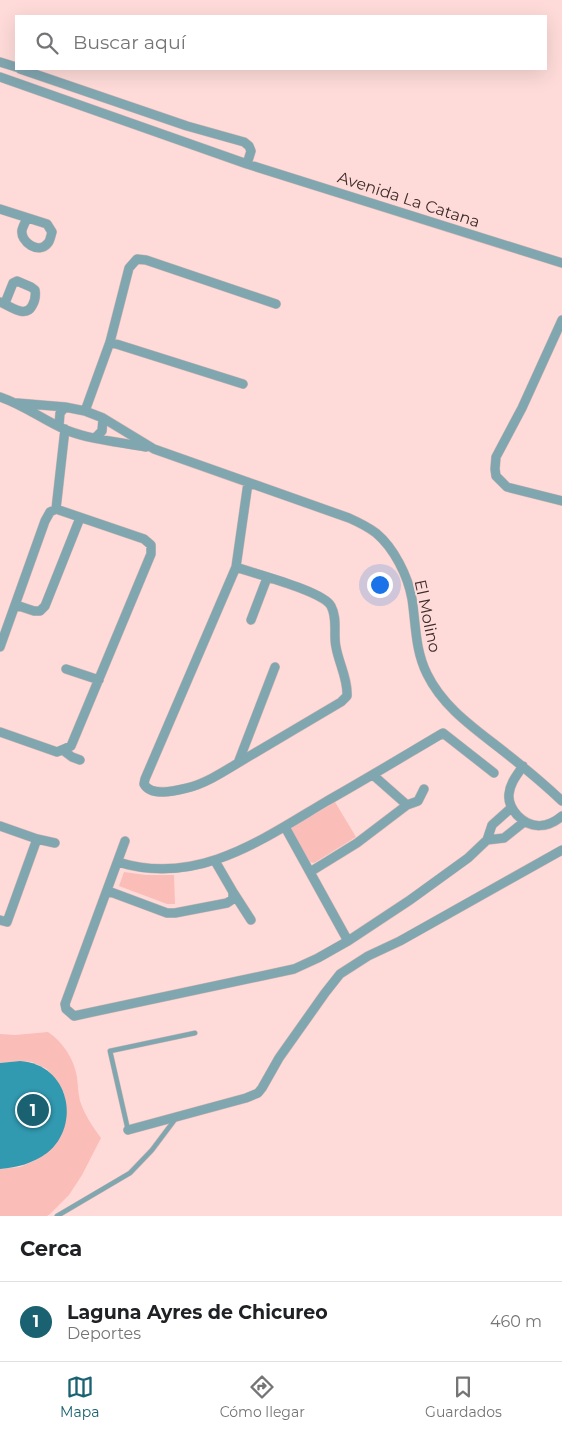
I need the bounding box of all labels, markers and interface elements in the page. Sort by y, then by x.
search box [15,15,547,70]
icon: search [33,29,61,57]
text: Buscar aquí [73,31,186,54]
street label: Avenida La Catana [335,168,482,231]
your location [367,572,393,598]
street label: El Molino [411,578,444,654]
pin: 1 [17,1091,49,1129]
text: Cerca [20,1236,82,1261]
text: Laguna Ayres de Chicureo [67,1301,328,1324]
text: 1 [33,1312,39,1331]
text: 460 m [490,1312,542,1331]
text: Deportes [67,1324,141,1343]
tab: Mapa [60,1373,99,1421]
tab: Cómo llegar [220,1373,305,1421]
tab: Guardados [425,1373,502,1421]

